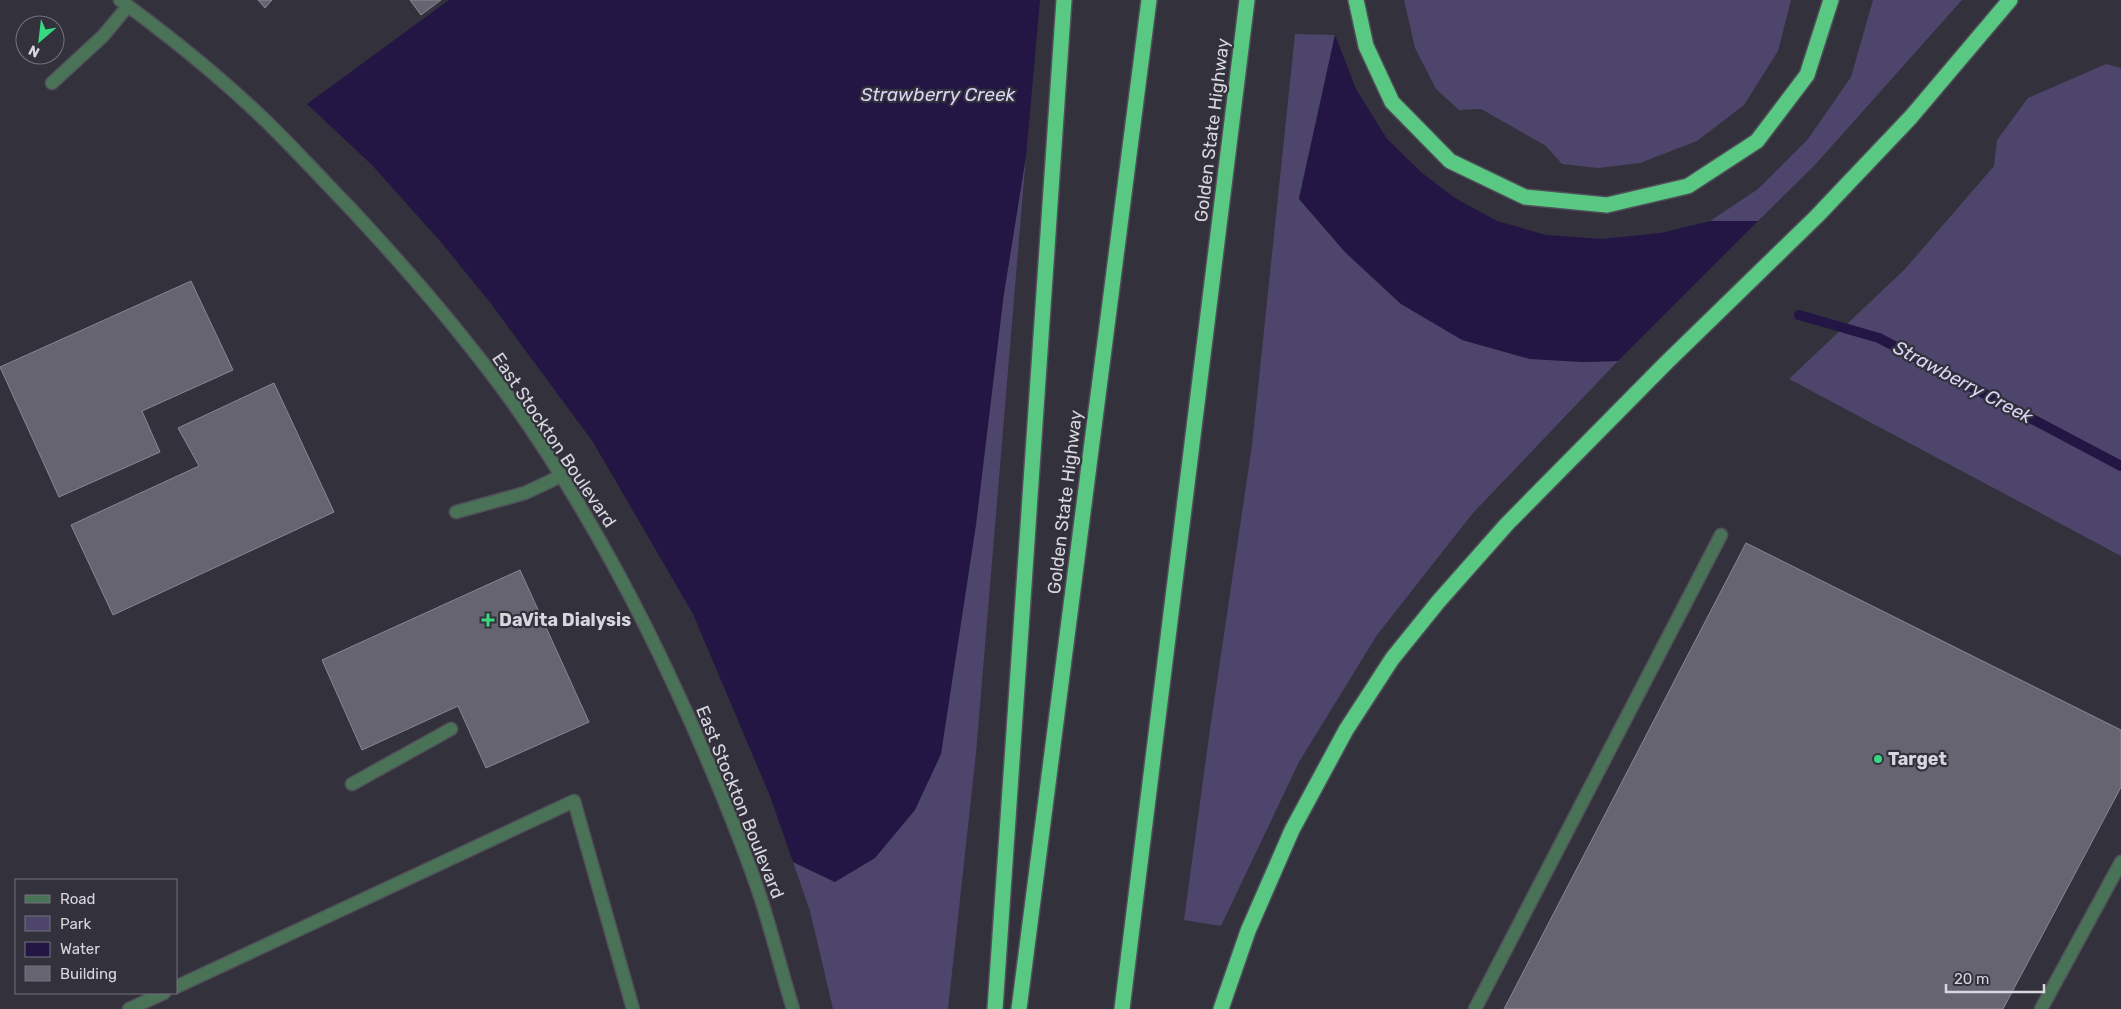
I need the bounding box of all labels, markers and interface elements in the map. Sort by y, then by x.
north arrow [15,15,65,65]
street label: Golden State Highway [1190,37,1234,223]
text: N [26,41,43,61]
water label: Strawberry Creek [861,83,1016,106]
water label: Strawberry Creek [1889,336,2037,429]
street label: East Stockton Boulevard [487,348,621,532]
street label: Golden State Highway [1043,409,1087,595]
place label: DaVita Dialysis [499,609,631,631]
marker: DaVita Dialysis [481,613,495,627]
street label: East Stockton Boulevard [691,702,789,902]
place label: Target [1888,748,1947,770]
marker: Target [1872,753,1884,765]
legend [15,879,178,994]
text: Road [60,890,96,908]
text: Park [60,915,91,933]
text: Water [60,940,100,958]
scale bar [1946,962,2044,994]
text: Building [60,965,117,983]
text: 20 m [1954,970,1989,988]

